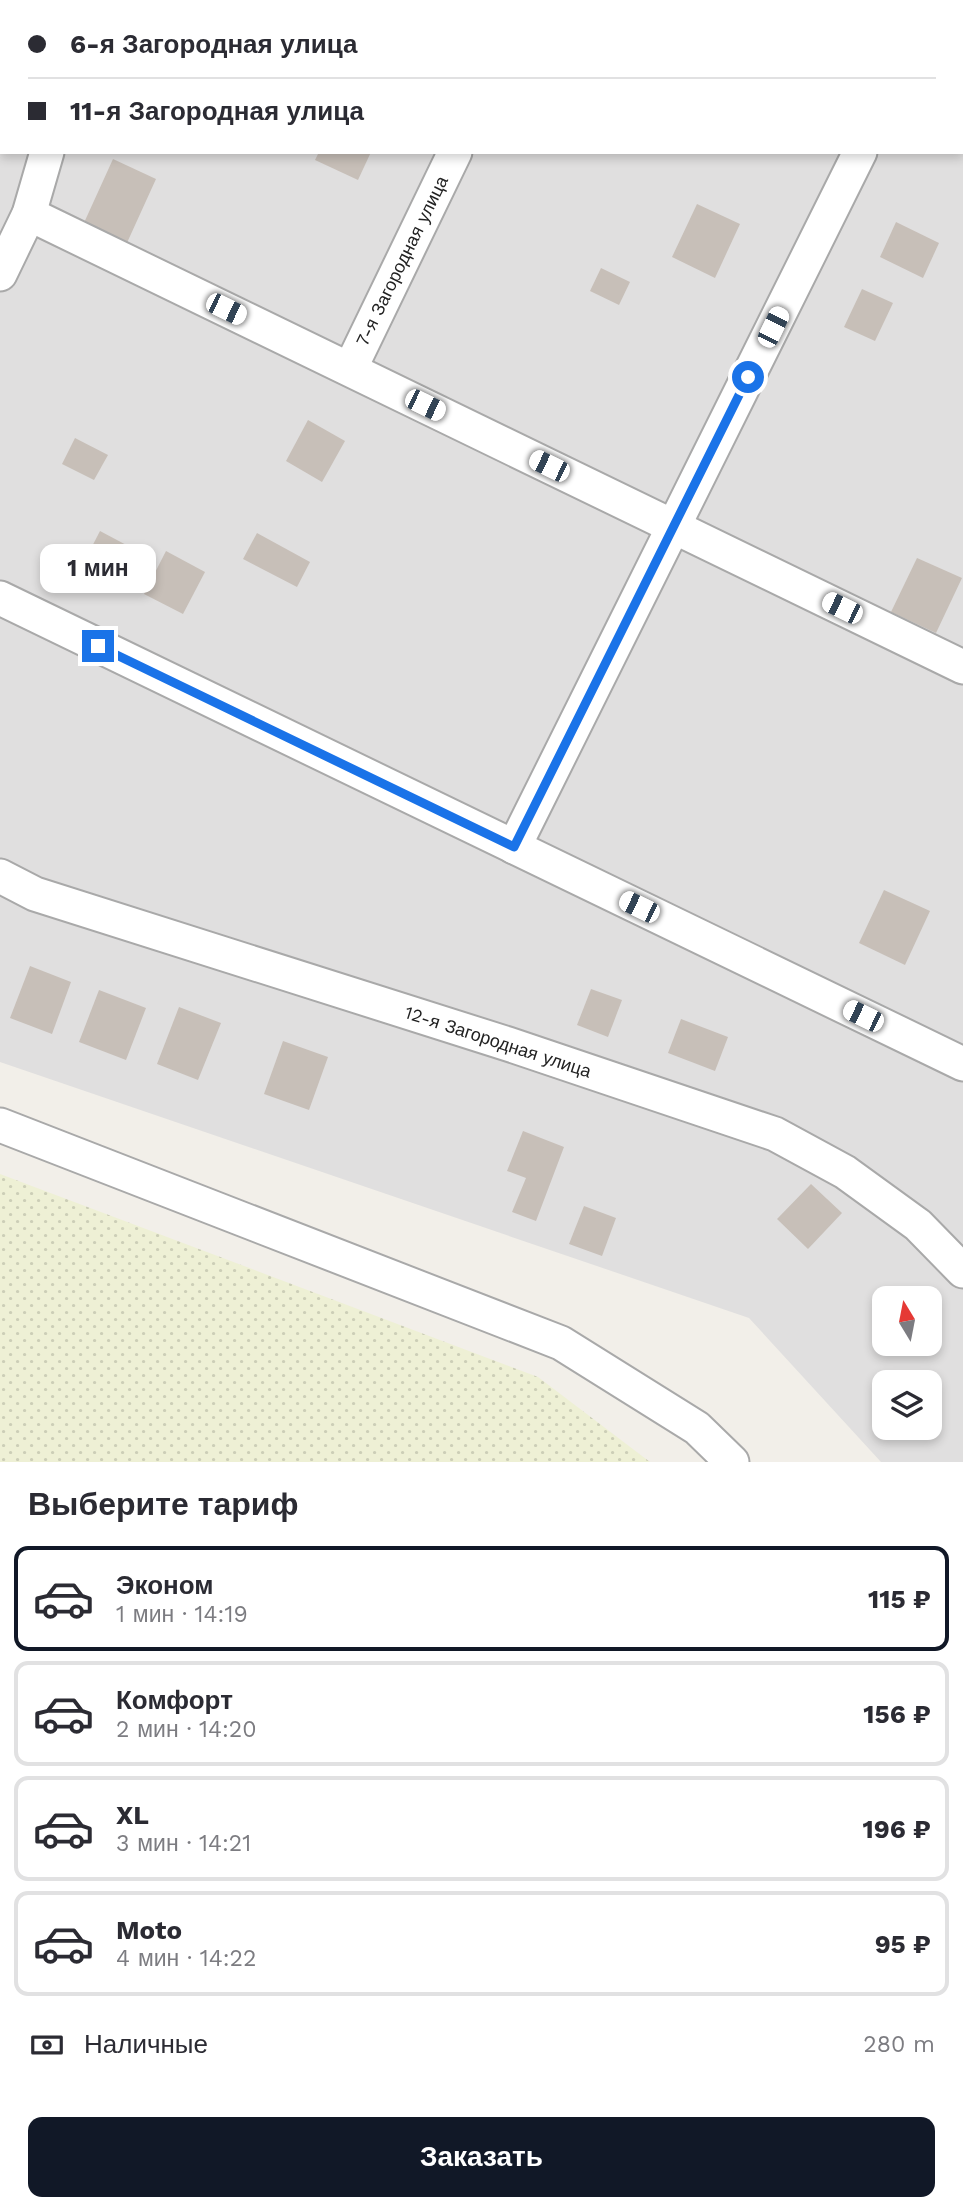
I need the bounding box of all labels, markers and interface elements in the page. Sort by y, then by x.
text: 6-я Загородная улица [70,29,358,59]
text: 11-я Загородная улица [70,96,364,126]
street label: 7-я Загородная улица [351,171,452,349]
car [203,290,250,328]
car [755,304,792,350]
route start [732,361,764,393]
car [402,386,449,424]
car [526,447,573,485]
callout: 1 мин [40,544,156,594]
text: 1 мин [67,555,129,582]
car [819,589,866,627]
route end [82,630,114,662]
car [616,888,663,926]
car [840,997,887,1035]
street label: 12-я Загородная улица [402,1001,595,1082]
north arrow [872,1286,942,1356]
map controls [872,1286,942,1440]
button: layers [872,1370,942,1440]
text: Выберите тариф [28,1485,299,1523]
icon: car [32,1567,95,1630]
text: Эконом [116,1570,214,1600]
text: 115 ₽ [868,1584,931,1614]
text: 1 мин · 14:19 [116,1601,248,1628]
icon: car [32,1682,95,1745]
text: Комфорт [116,1685,233,1715]
text: 156 ₽ [863,1699,931,1729]
text: 2 мин · 14:20 [116,1716,257,1743]
icon: car [32,1797,95,1860]
text: XL [116,1800,149,1830]
text: 196 ₽ [862,1814,931,1844]
text: 3 мин · 14:21 [116,1830,251,1857]
icon: car [32,1912,95,1975]
text: Moto [116,1915,182,1945]
text: 95 ₽ [875,1929,931,1959]
text: 4 мин · 14:22 [116,1945,256,1972]
icon: cash [28,2026,66,2064]
text: Наличные [84,2029,208,2059]
text: 280 m [863,2031,935,2058]
button: Заказать [28,2117,935,2197]

